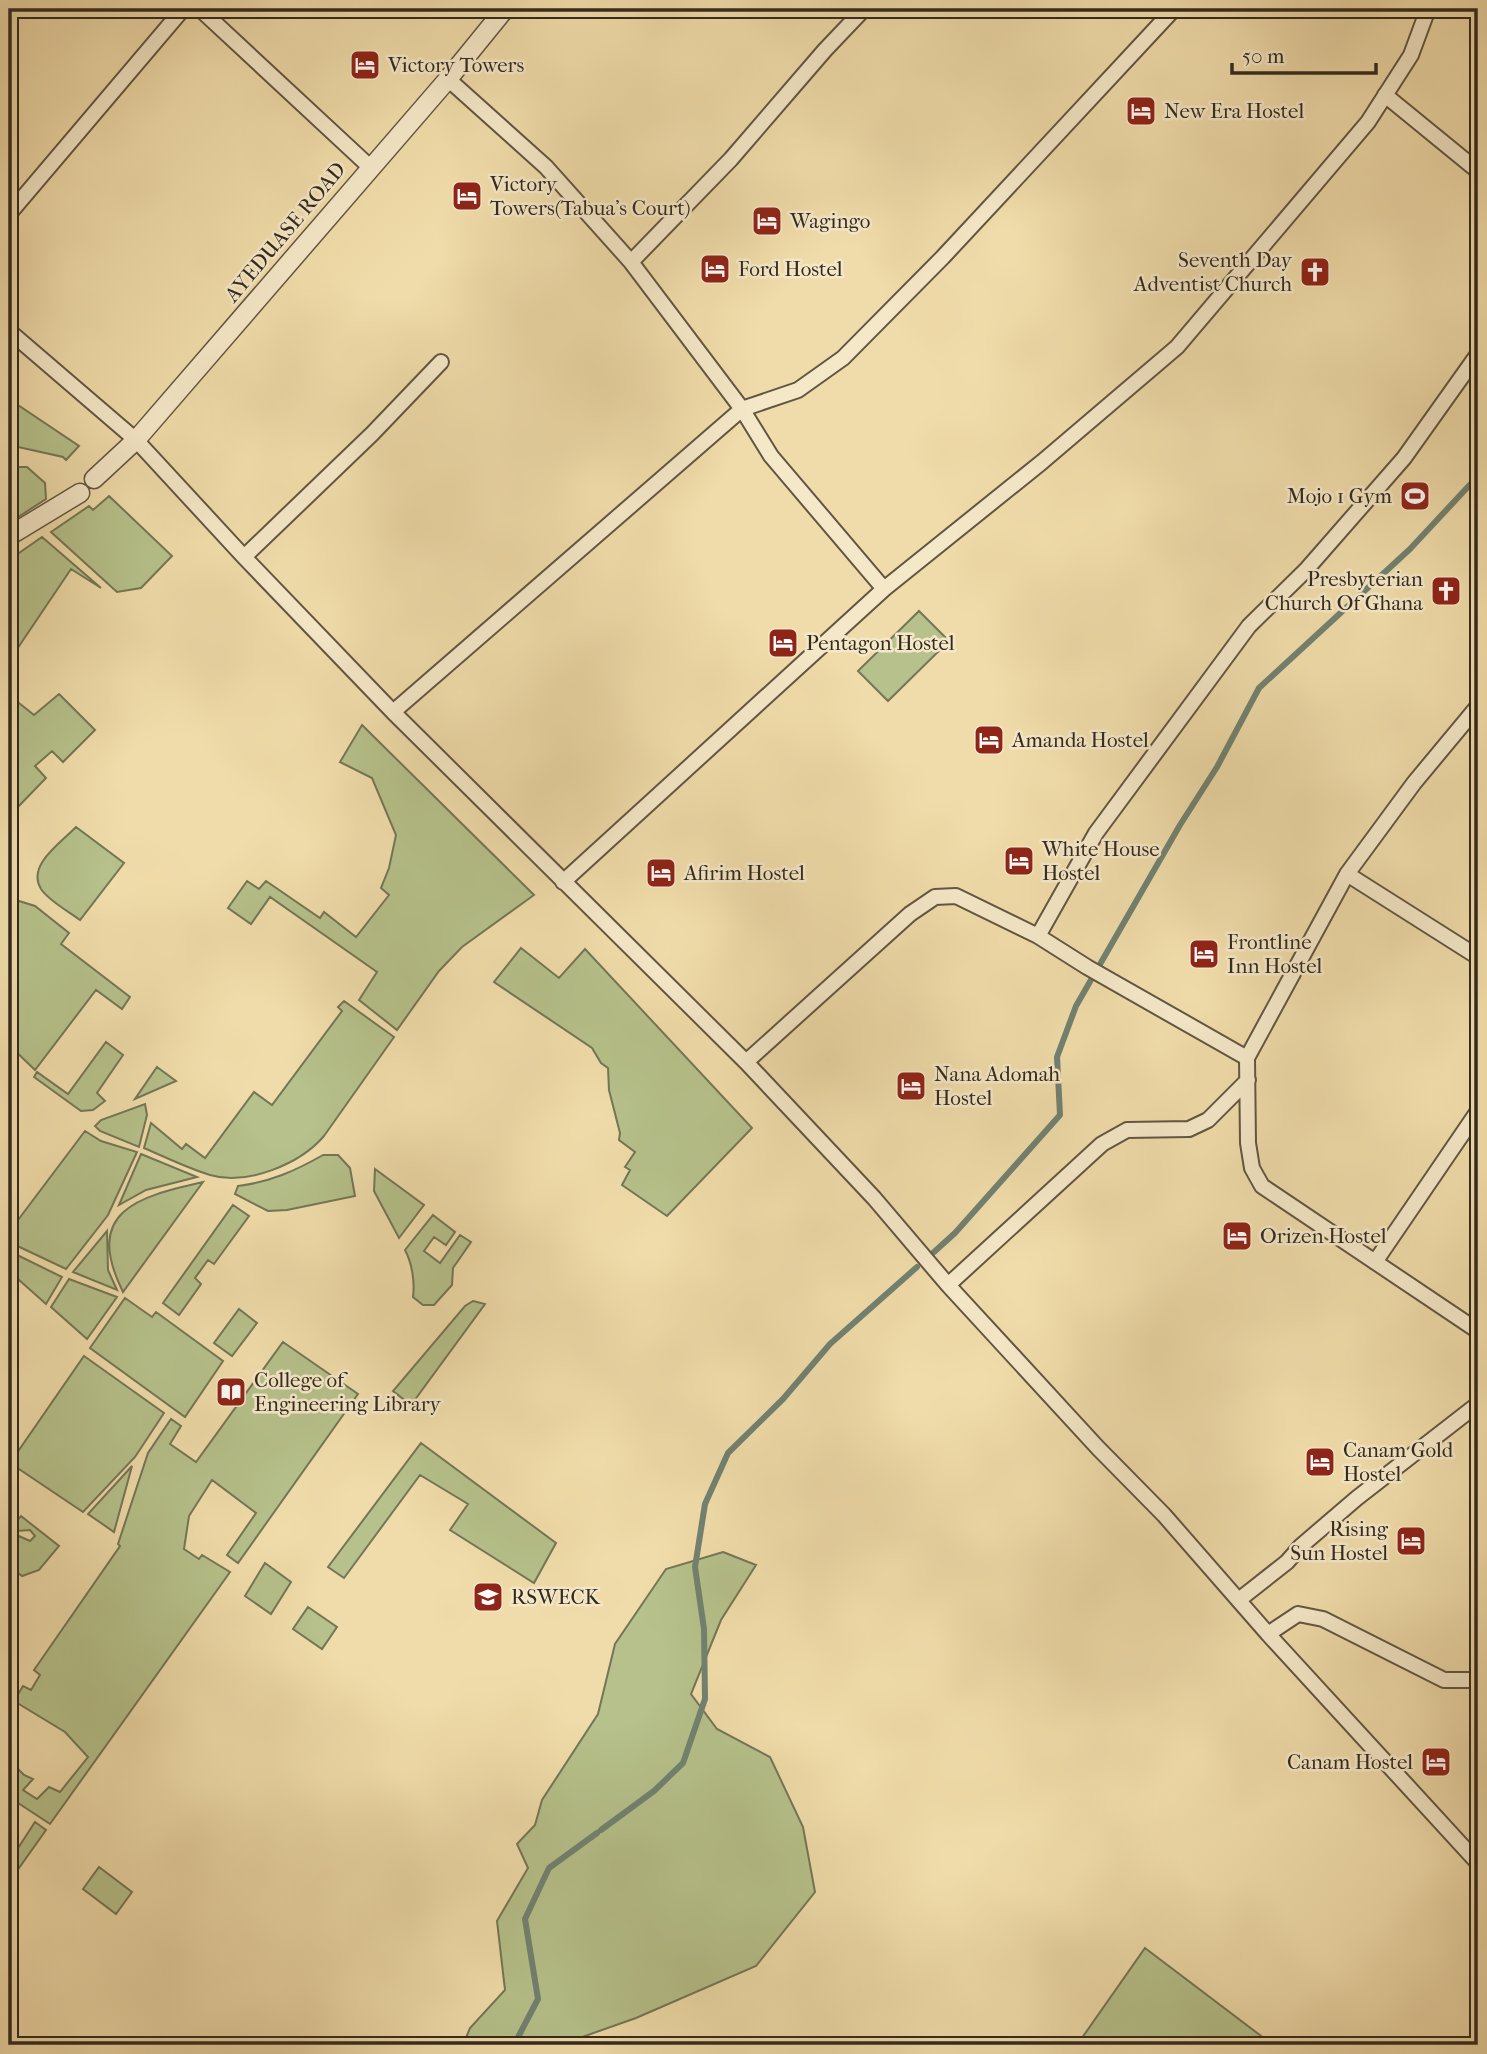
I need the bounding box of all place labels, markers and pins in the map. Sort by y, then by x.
hotel icon: Victory Towers [348,48,382,82]
place label: Victory Towers [387,53,525,77]
hotel icon: New Era Hostel [1124,94,1158,128]
place label: New Era Hostel [1164,99,1304,123]
place label: Victory Towers(Tabua's Court) [489,172,691,220]
hotel icon: Victory Towers(Tabua's Court) [450,179,484,213]
hotel icon: Wagingo [750,204,784,238]
place label: Wagingo [789,209,870,233]
place label: Seventh Day Adventist Church [1133,248,1293,296]
hotel icon: Ford Hostel [698,252,732,286]
church icon: Seventh Day Adventist Church [1298,255,1332,289]
place label: Ford Hostel [738,257,843,281]
sports icon: Mojo 1 Gym [1398,479,1432,513]
place label: Mojo 1 Gym [1287,484,1393,508]
place label: Presbyterian Church Of Ghana [1265,567,1423,615]
church icon: Presbyterian Church Of Ghana [1429,574,1463,608]
hotel icon: Pentagon Hostel [766,626,800,660]
place label: Pentagon Hostel [806,631,955,655]
hotel icon: Amanda Hostel [972,723,1006,757]
place label: Amanda Hostel [1011,728,1149,752]
place label: White House Hostel [1041,837,1160,885]
hotel icon: White House Hostel [1002,844,1036,878]
hotel icon: Afirim Hostel [644,856,678,890]
place label: Afirim Hostel [683,861,805,885]
place label: Frontline Inn Hostel [1227,930,1323,978]
hotel icon: Frontline Inn Hostel [1187,937,1221,971]
place label: Nana Adomah Hostel [934,1062,1060,1110]
hotel icon: Nana Adomah Hostel [894,1069,928,1103]
hotel icon: Orizen Hostel [1220,1219,1254,1253]
place label: Orizen Hostel [1260,1224,1387,1248]
place label: College of Engineering Library [254,1368,442,1416]
library icon: College of Engineering Library [214,1375,248,1409]
place label: Canam Gold Hostel [1343,1438,1454,1486]
hotel icon: Canam Gold Hostel [1303,1445,1337,1479]
place label: Rising Sun Hostel [1290,1517,1389,1565]
hotel icon: Rising Sun Hostel [1394,1524,1428,1558]
school or university icon: RSWECK [471,1580,505,1614]
place label: RSWECK [511,1585,602,1609]
hotel icon: Canam Hostel [1419,1745,1453,1779]
place label: Canam Hostel [1287,1750,1413,1774]

